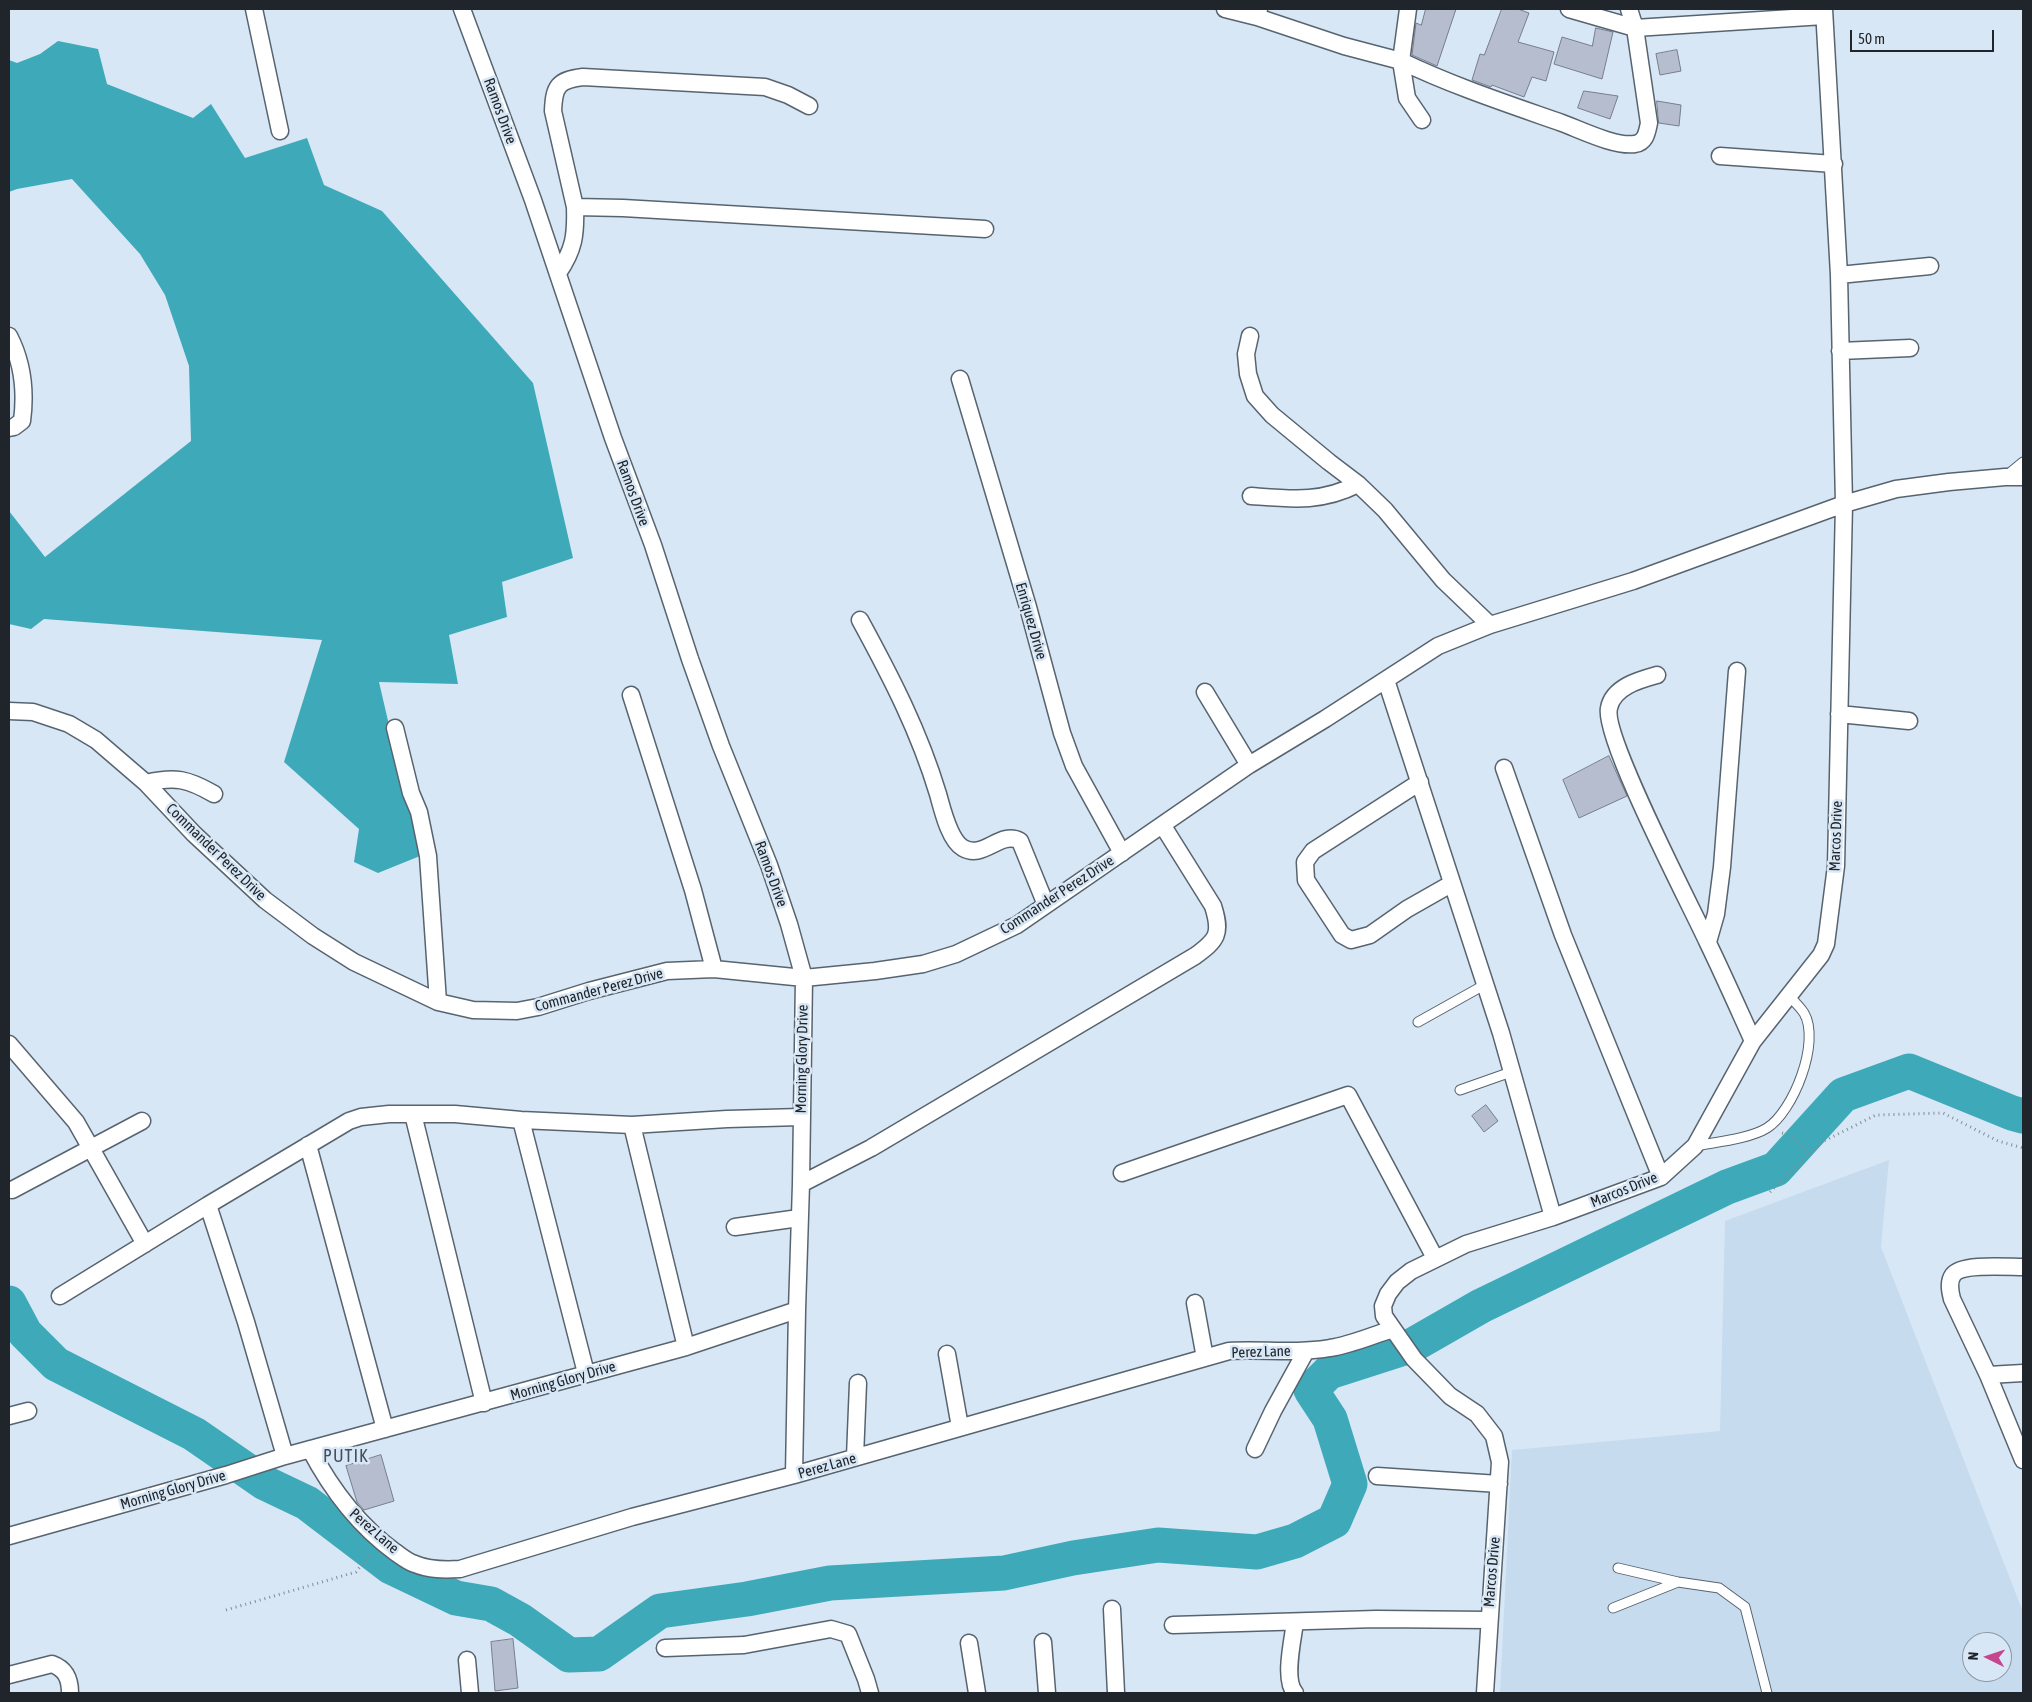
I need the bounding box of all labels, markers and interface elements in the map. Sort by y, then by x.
scale bar [1852,20,1996,52]
text: 50 m [1858,30,1885,47]
street label: Ramos Drive [480,76,520,146]
street label: Ramos Drive [613,458,653,528]
street label: Enriquez Drive [1011,580,1051,662]
street label: Commander Perez Drive [162,800,270,904]
street label: Marcos Drive [1826,800,1846,872]
street label: Ramos Drive [751,839,791,909]
street label: Commander Perez Drive [997,852,1117,938]
street label: Commander Perez Drive [533,964,665,1016]
street label: Morning Glory Drive [792,1005,812,1113]
street label: Marcos Drive [1588,1168,1660,1212]
street label: Perez Lane [1231,1342,1291,1362]
street label: Morning Glory Drive [508,1357,618,1405]
district label: PUTIK [322,1445,370,1467]
street label: Perez Lane [796,1449,858,1483]
street label: Morning Glory Drive [118,1466,228,1514]
street label: Perez Lane [346,1505,402,1557]
street label: Marcos Drive [1480,1536,1504,1608]
north arrow [1962,1632,2012,1682]
text: N [1965,1651,1981,1661]

